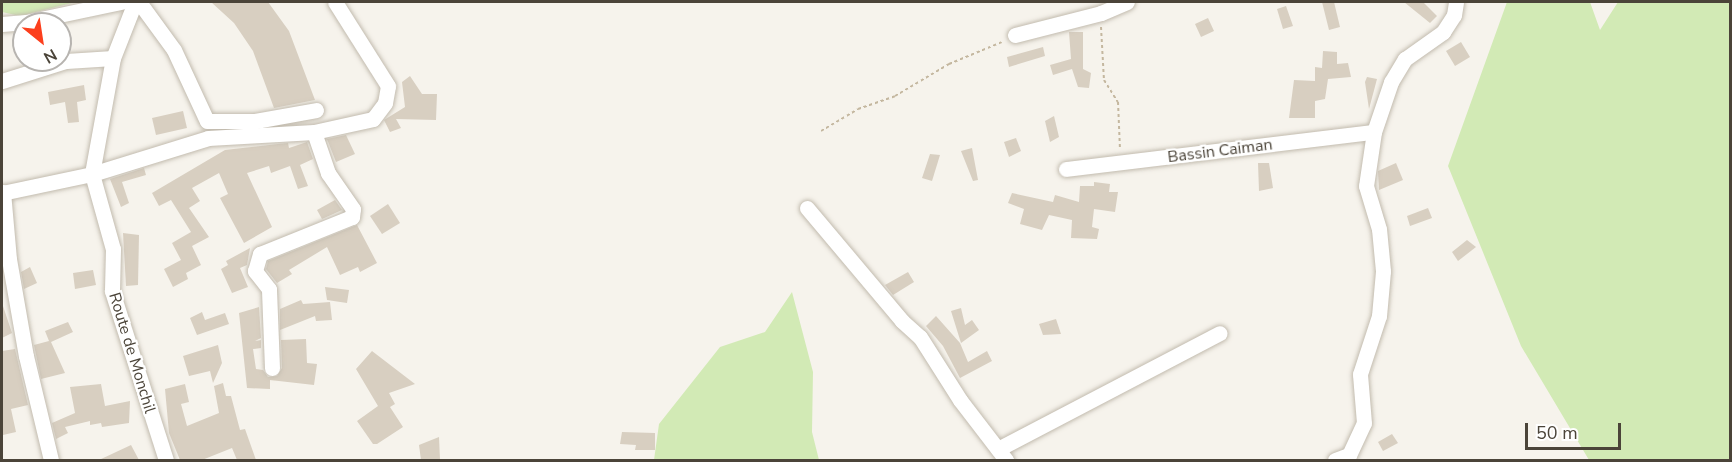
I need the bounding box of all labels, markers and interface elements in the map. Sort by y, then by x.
north arrow [12,12,72,72]
text: N [39,43,61,68]
street label: Bassin Caiman [1166,135,1274,167]
street label: Route de Monchil [105,290,159,416]
scale bar [1528,411,1624,449]
text: 50 m [1536,421,1578,445]

